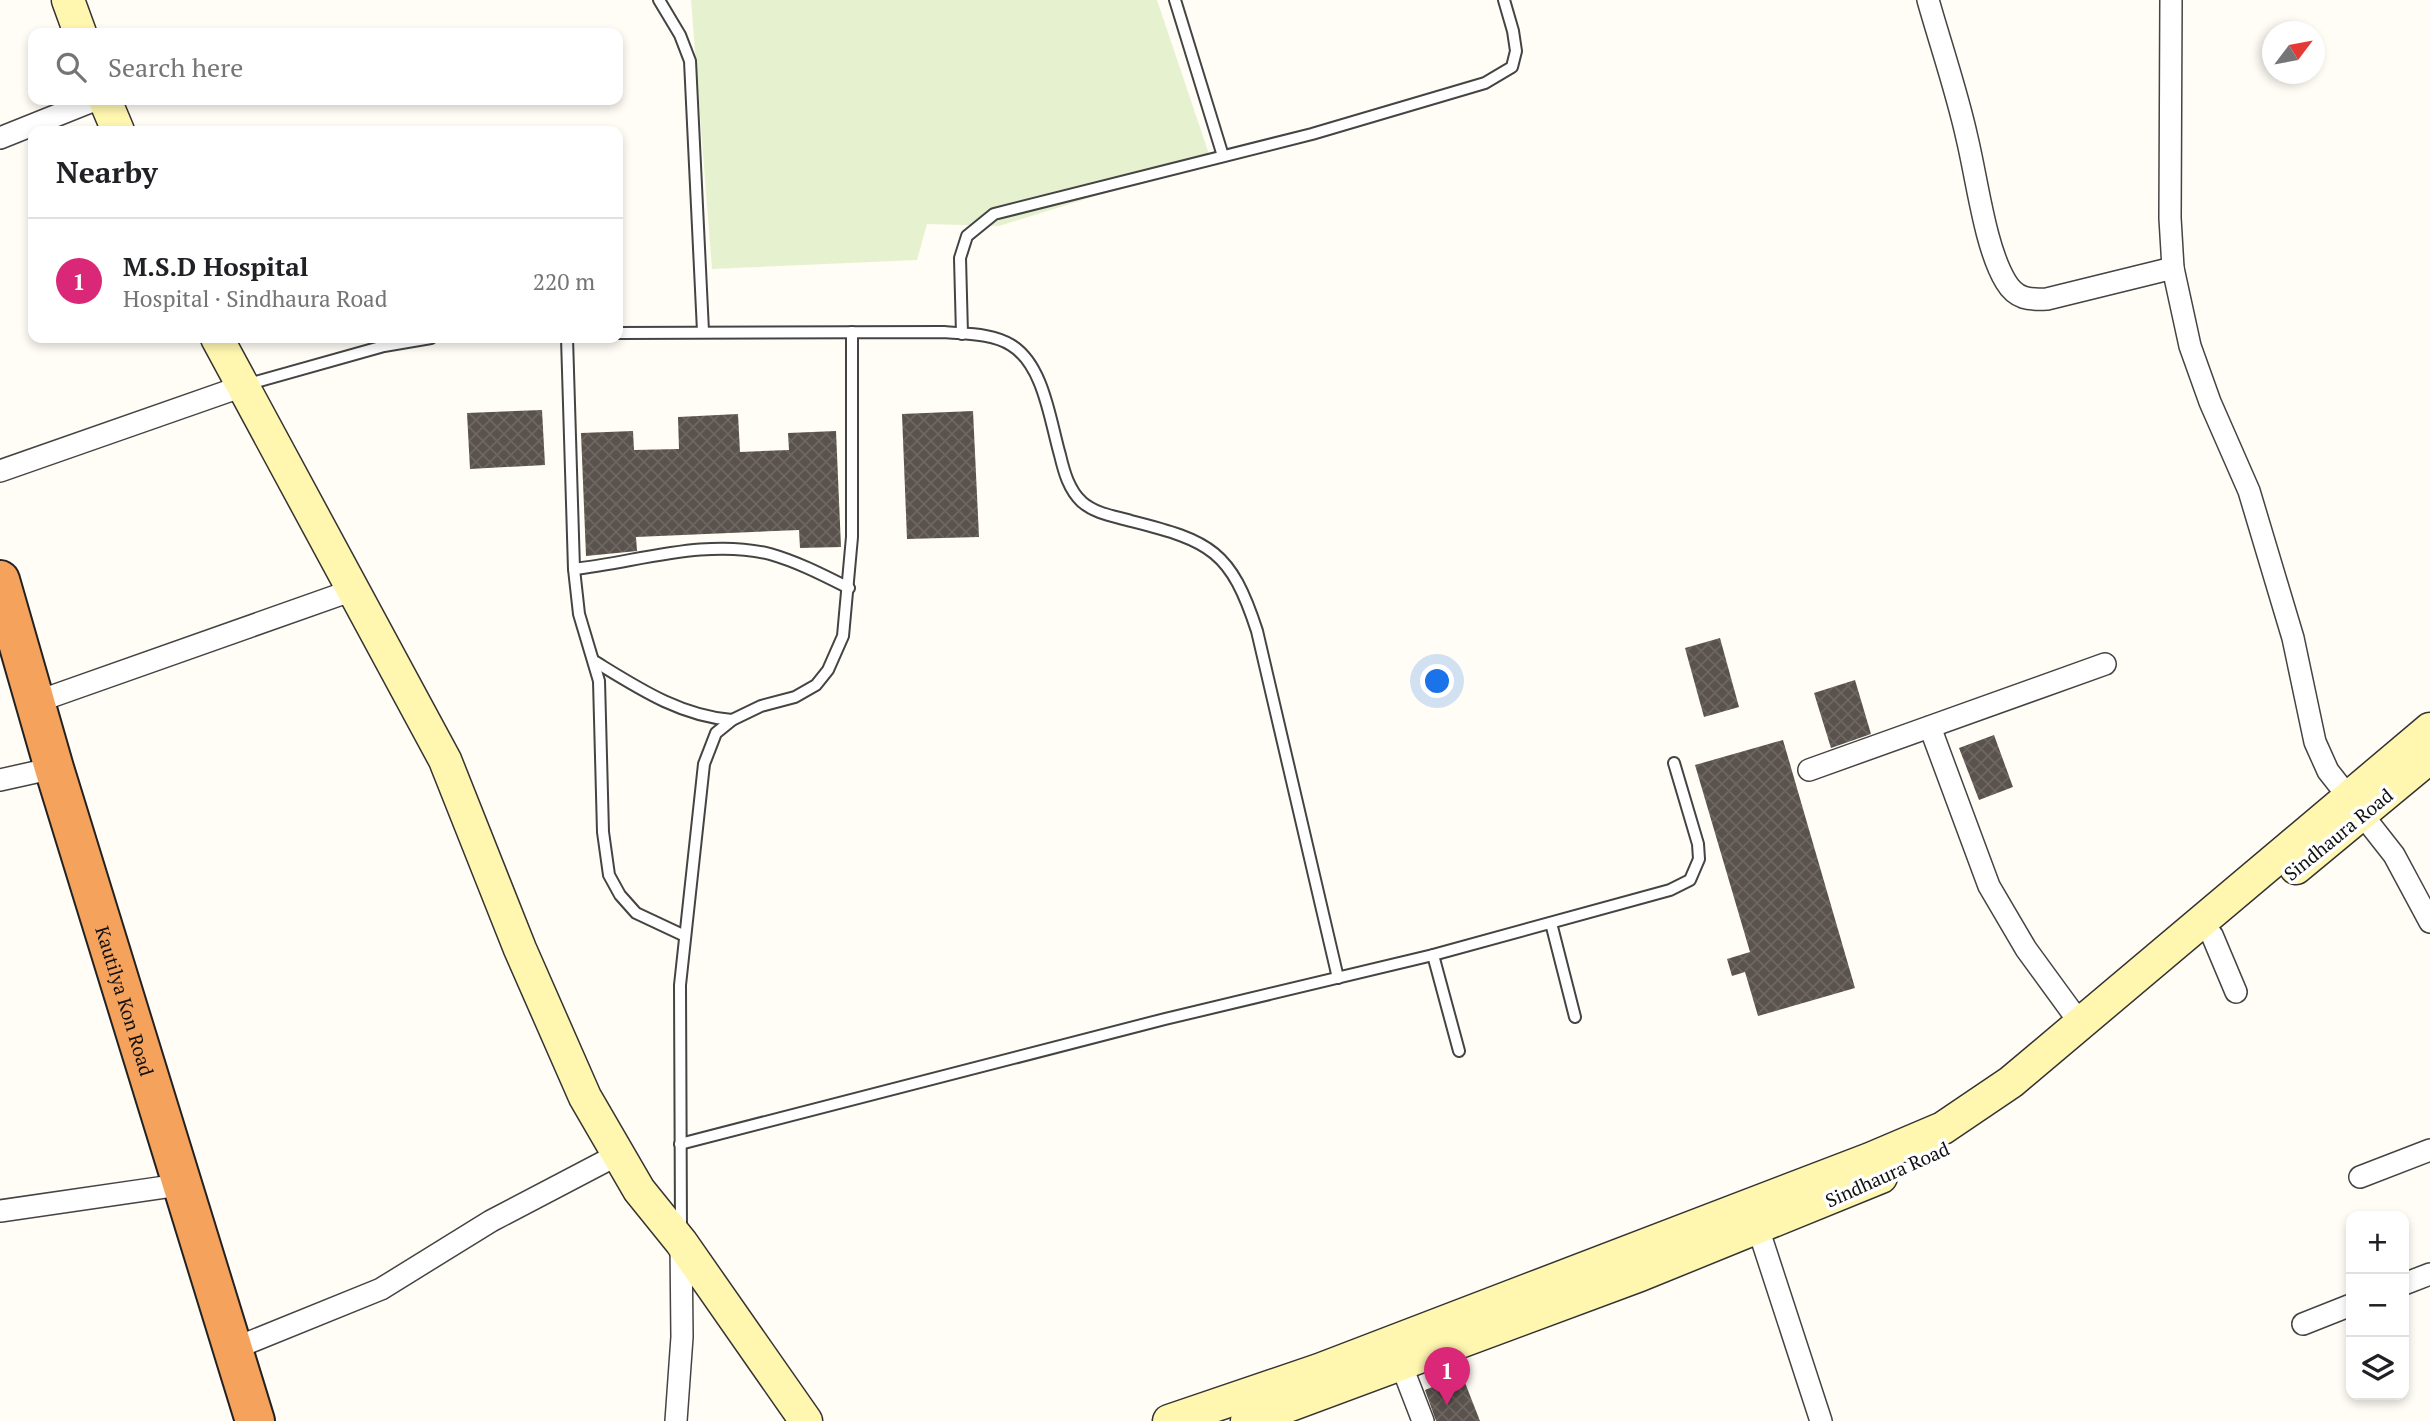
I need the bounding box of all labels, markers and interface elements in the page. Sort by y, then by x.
north arrow [2262,21,2325,84]
search box [28,28,623,105]
icon: search [52,48,90,86]
text: Search here [108,50,243,84]
text: Nearby [56,152,158,192]
text: M.S.D Hospital [123,249,308,283]
text: 1 [73,266,86,297]
text: 220 m [533,266,595,297]
text: Hospital · Sindhaura Road [123,283,387,314]
your location [1420,664,1454,698]
street label: Sindhaura Road [2278,782,2398,886]
street label: Kautilya Kon Road [91,923,161,1079]
street label: Sindhaura Road [1821,1135,1953,1213]
map controls [2346,1211,2409,1400]
button: + [2346,1211,2409,1274]
button: − [2346,1274,2409,1337]
button: layers [2346,1337,2409,1400]
pin: 1 [1424,1347,1470,1405]

